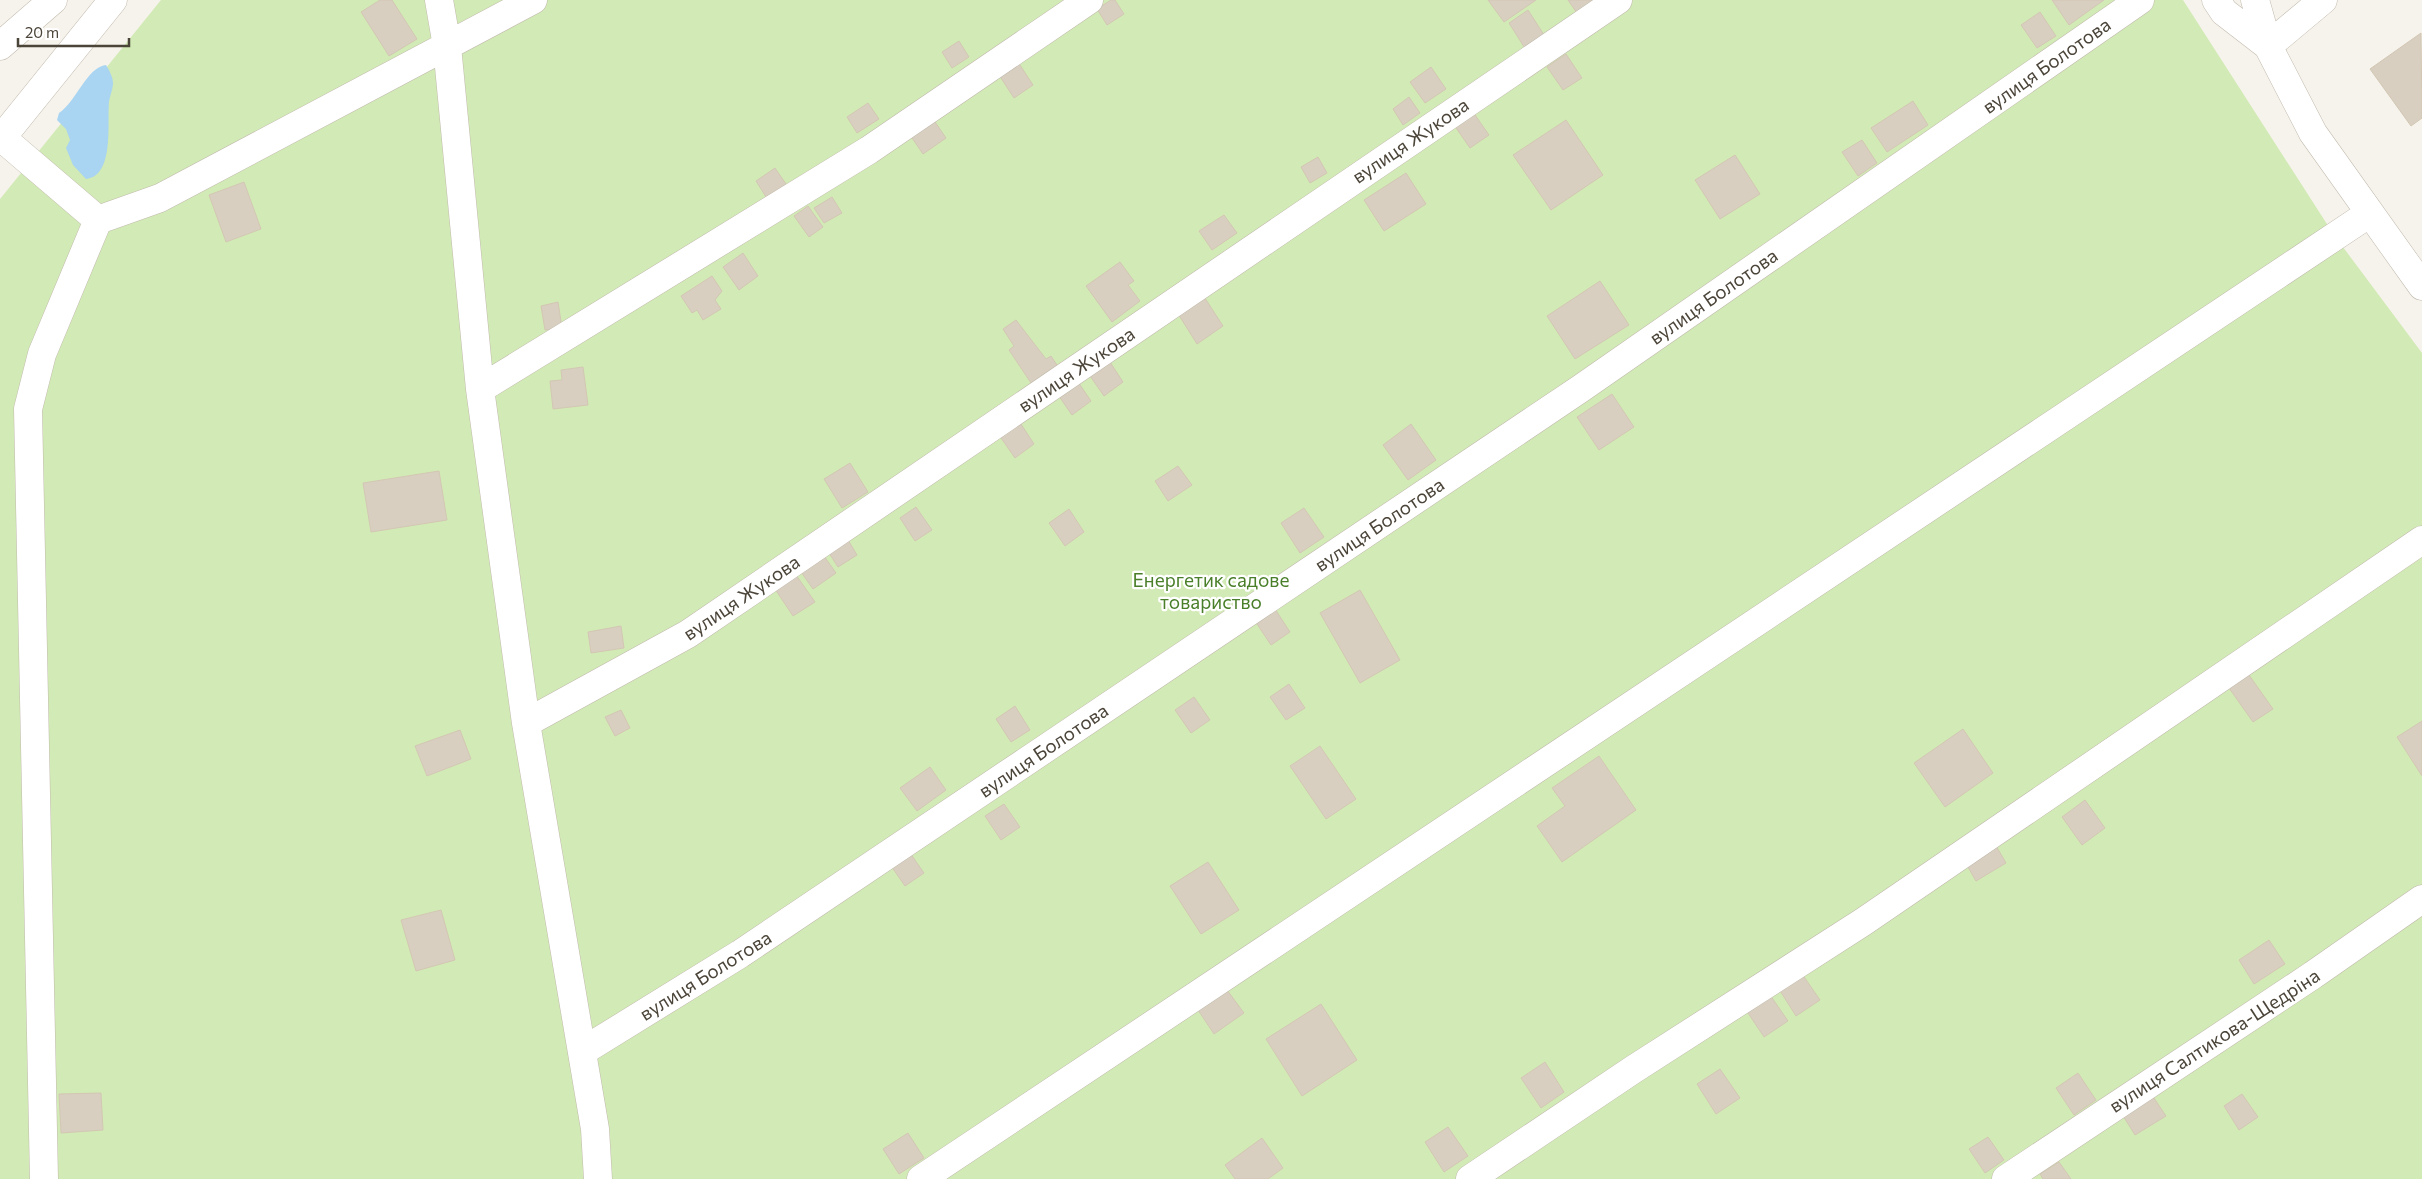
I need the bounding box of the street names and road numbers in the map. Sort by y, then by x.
street label: вулиця Болотова [1977,12,2115,118]
street label: вулиця Жукова [1347,93,1473,187]
street label: вулиця Болотова [1644,243,1782,349]
street label: вулиця Жукова [1013,322,1139,416]
street label: вулиця Болотова [1310,472,1448,576]
street label: вулиця Жукова [678,550,804,644]
street label: вулиця Болотова [974,698,1112,802]
street label: вулиця Болотова [635,925,775,1025]
street label: вулиця Салтикова-Щедріна [2104,963,2324,1117]

